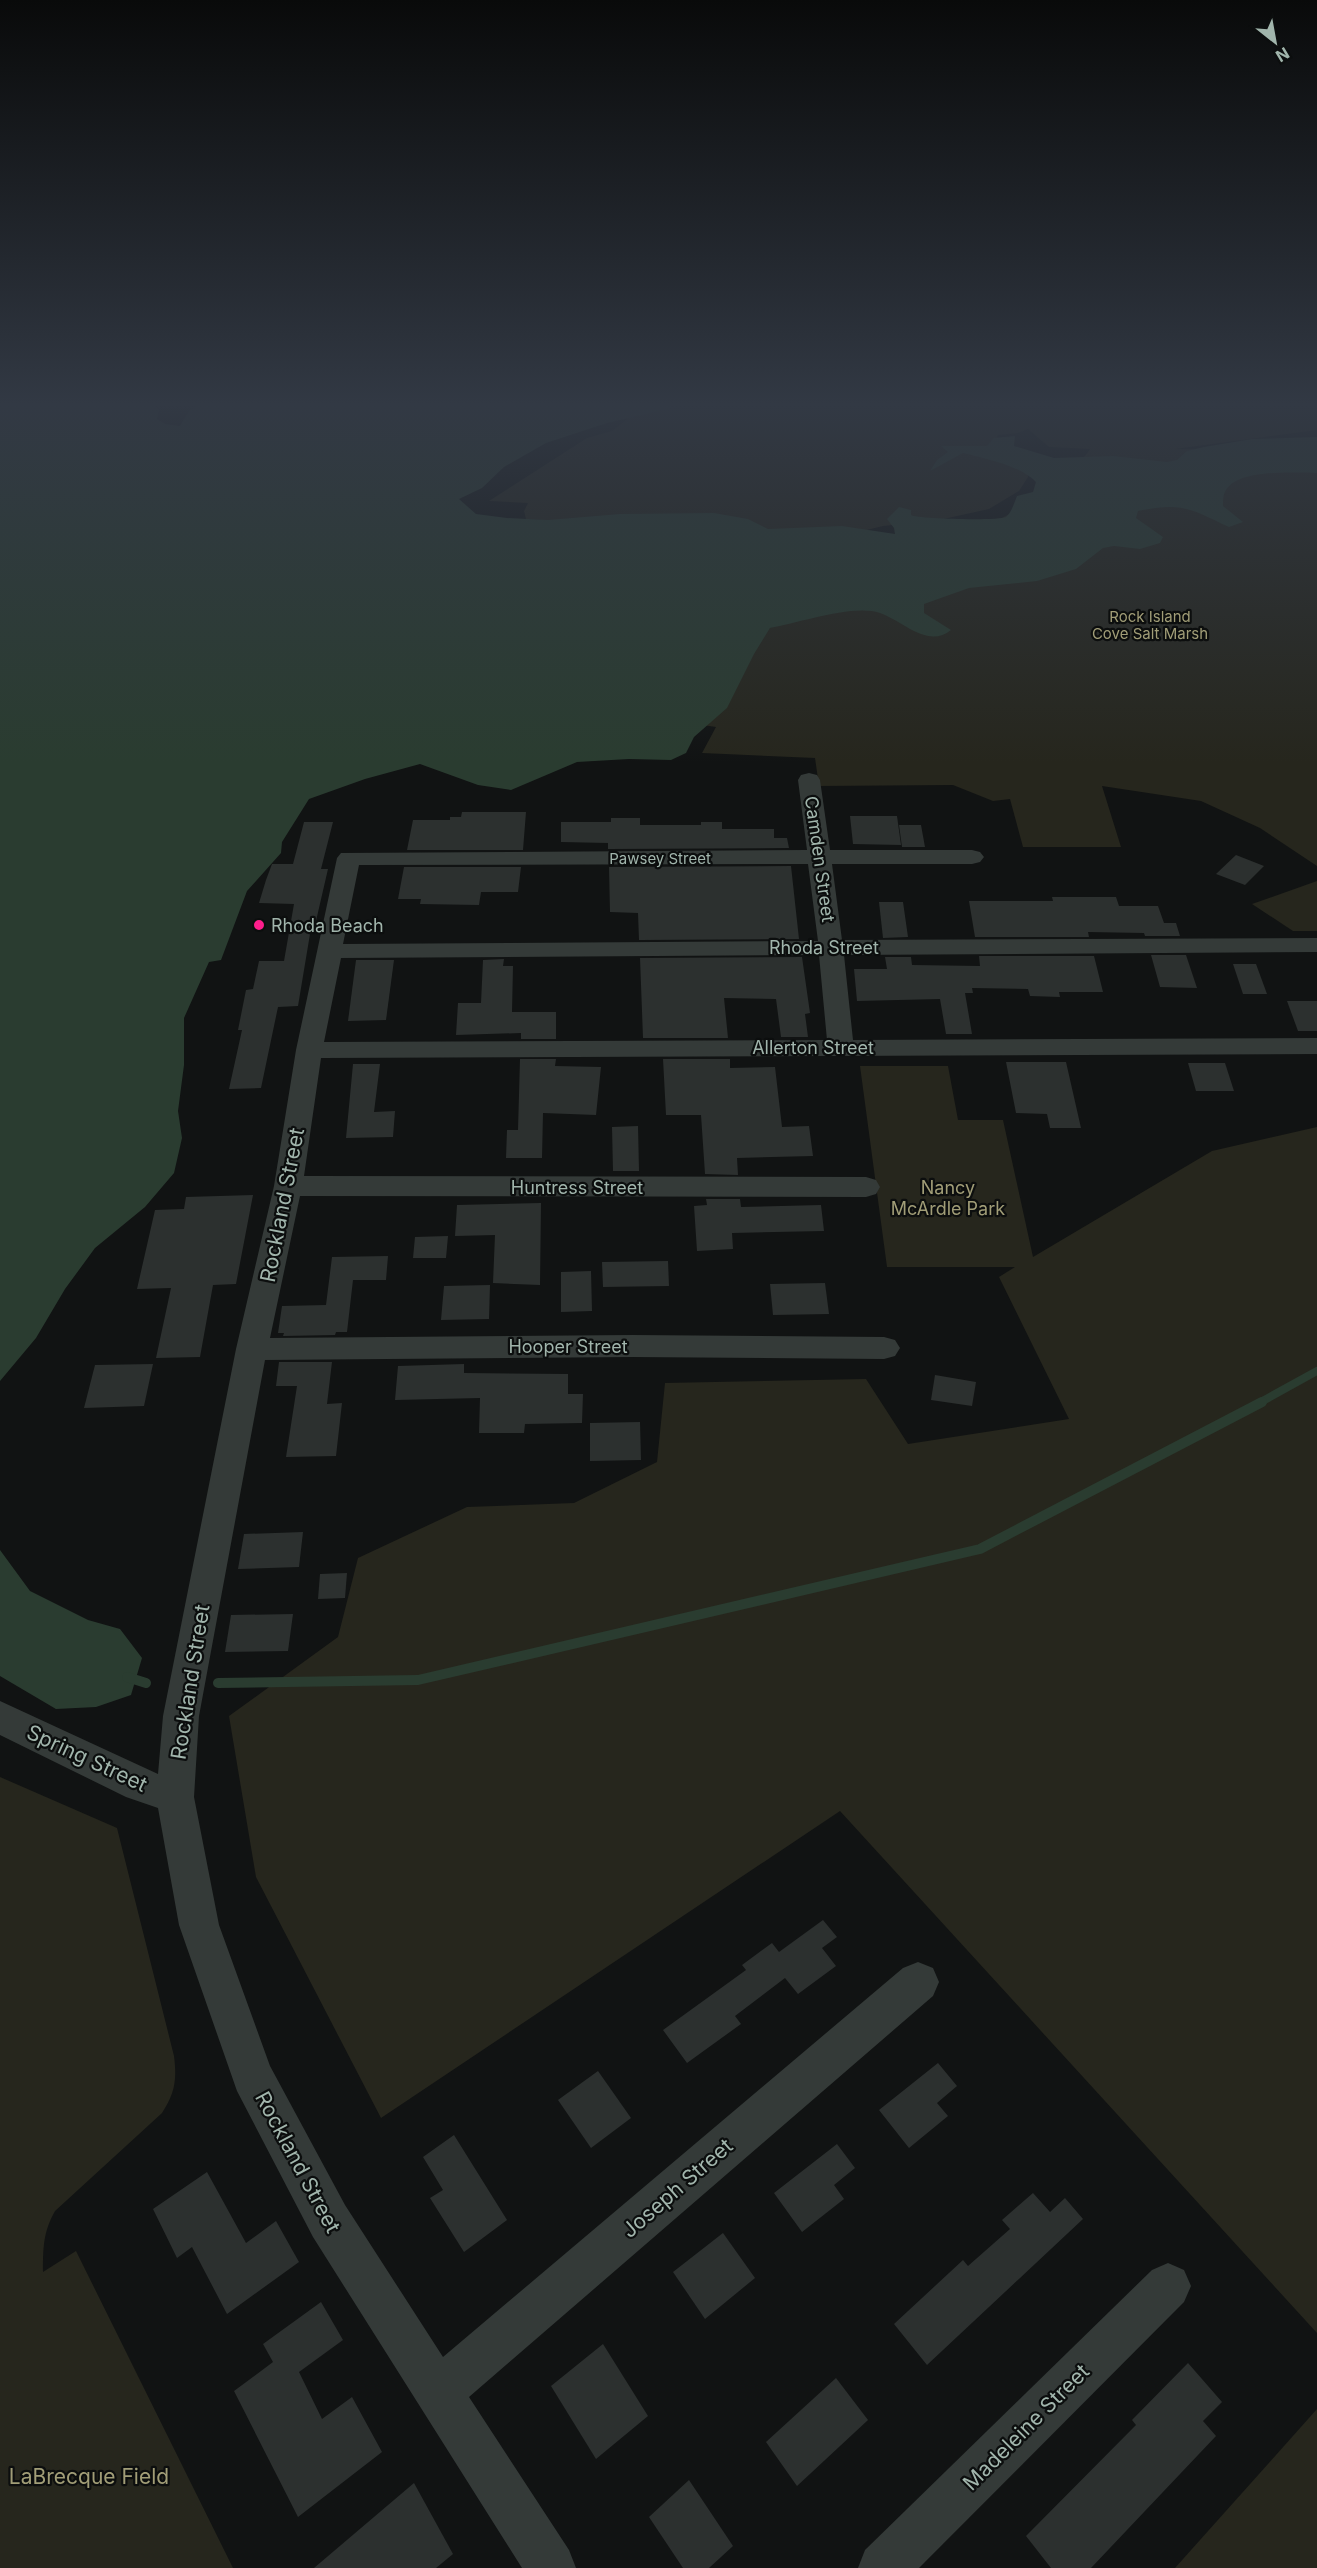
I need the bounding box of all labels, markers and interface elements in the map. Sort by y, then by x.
north arrow [1245,12,1305,72]
text: N [1272,43,1293,67]
park label: Rock Island Cove Salt Marsh [1092,607,1208,643]
street label: Camden Street [801,795,839,923]
street label: Pawsey Street [609,849,711,868]
place label: Rhoda Beach [271,915,384,936]
marker: Rhoda Beach [252,918,266,932]
street label: Rhoda Street [769,937,879,958]
street label: Allerton Street [752,1037,874,1058]
street label: Rockland Street [255,1126,309,1284]
street label: Huntress Street [511,1177,643,1198]
park label: Nancy McArdle Park [891,1177,1005,1219]
street label: Hooper Street [508,1336,628,1357]
street label: Rockland Street [165,1603,215,1761]
street label: Spring Street [23,1719,151,1797]
street label: Rockland Street [250,2087,346,2237]
street label: Joseph Street [617,2133,737,2243]
street label: Madeleine Street [958,2359,1094,2495]
park label: LaBrecque Field [9,2464,169,2489]

